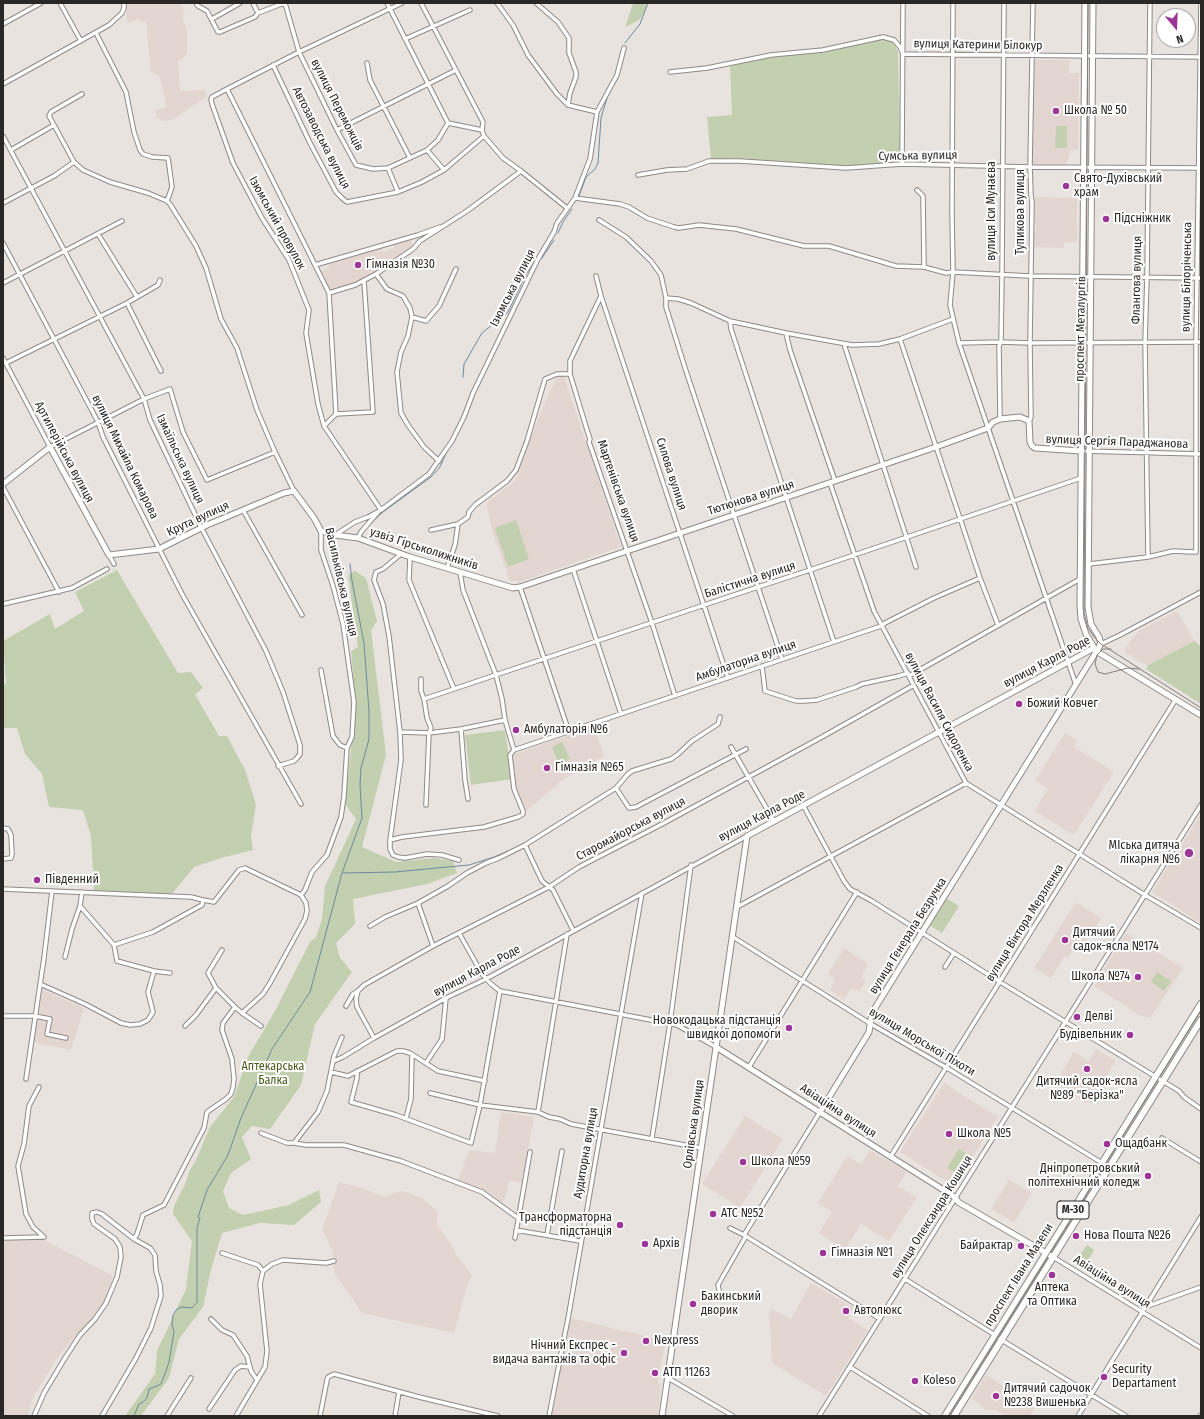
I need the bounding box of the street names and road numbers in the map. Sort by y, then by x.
street label: вулиця Катерини Білокур [913,37,1043,53]
street label: вулиця Переможців [308,57,366,153]
street label: Автозаводська вулиця [289,84,353,192]
street label: Сумська вулиця [878,148,958,164]
street label: вулиця Іси Мунаєва [985,161,999,261]
street label: Тупикова вулиця [1014,169,1028,255]
street label: Ізюмський провулок [245,174,309,272]
street label: вулиця Білоріченська [1179,222,1195,332]
street label: Флангова вулиця [1129,236,1145,324]
street label: Ізюмська вулиця [487,247,539,329]
street label: проспект Металургів [1073,276,1089,382]
street label: вулиця Михайла Комарова [89,393,161,521]
street label: Артилерійська вулиця [31,399,97,505]
street label: Ізмаїльська вулиця [153,412,207,506]
street label: вулиця Сергія Параджанова [1045,432,1189,452]
street label: Силова вулиця [652,436,690,512]
street label: Мартенівська вулиця [594,438,642,544]
street label: Тютюнова вулиця [706,477,796,519]
street label: Крута вулиця [164,498,232,540]
street label: узвіз Гірськолижників [368,525,480,573]
street label: Васильківська вулиця [321,526,361,638]
street label: Балістична вулиця [703,558,797,602]
street label: вулиця Карла Роде [1001,633,1093,691]
street label: Амбулаторна вулиця [694,637,798,685]
street label: вулиця Василя Сидоренка [902,650,976,774]
street label: вулиця Карла Роде [716,787,808,845]
street label: Старомайорська вулиця [574,794,688,864]
street label: вулиця Віктора Мерзленка [983,862,1067,984]
street label: вулиця Генерала Безручка [866,875,950,997]
street label: вулиця Карла Роде [431,942,523,1000]
street label: вулиця Морської Піхоти [866,1005,978,1079]
street label: Орлівська вулиця [681,1079,707,1169]
street label: Авіаційна вулиця [797,1081,879,1141]
street label: Аудиторна вулиця [571,1106,601,1200]
street label: вулиця Олександра Кошиця [888,1153,976,1281]
road number: М-30 [1057,1201,1089,1219]
street label: проспект Івана Мазепи [982,1221,1056,1329]
street label: Авіаційна вулиця [1071,1253,1153,1311]

